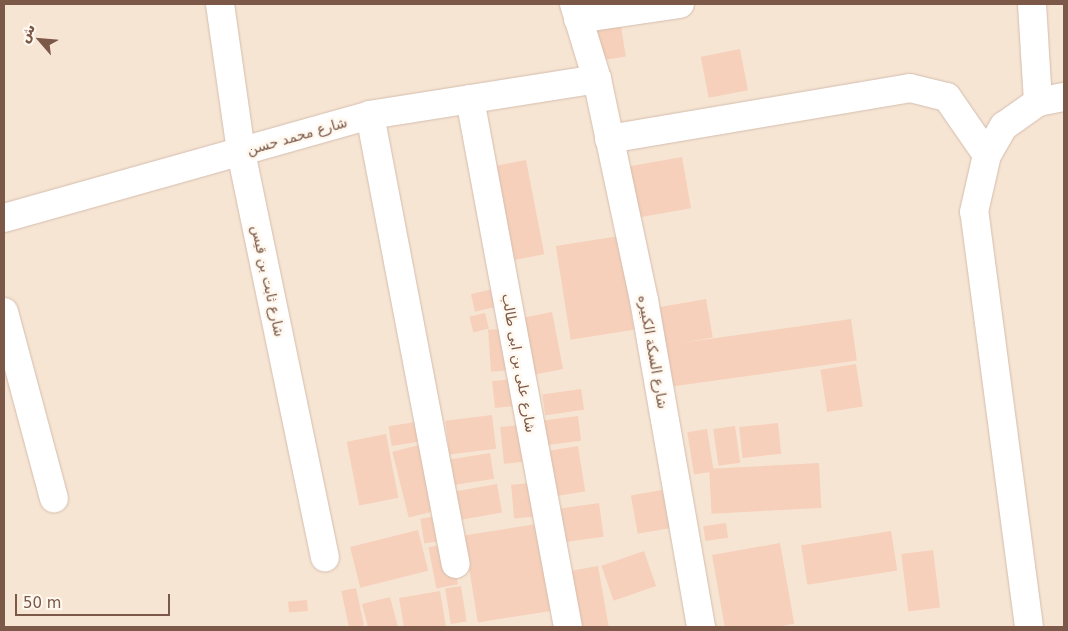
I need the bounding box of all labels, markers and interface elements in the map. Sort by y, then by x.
north arrow [15,15,65,65]
text: ش [15,21,38,45]
street label: شارع محمد حسن [245,114,349,158]
street label: شارع ثابت بن قيس [248,224,288,338]
street label: شارع على بن ابى طالب [498,292,540,434]
street label: شارع السكة الكبيره [635,294,671,410]
scale bar [18,584,172,616]
text: 50 m [23,594,61,612]

